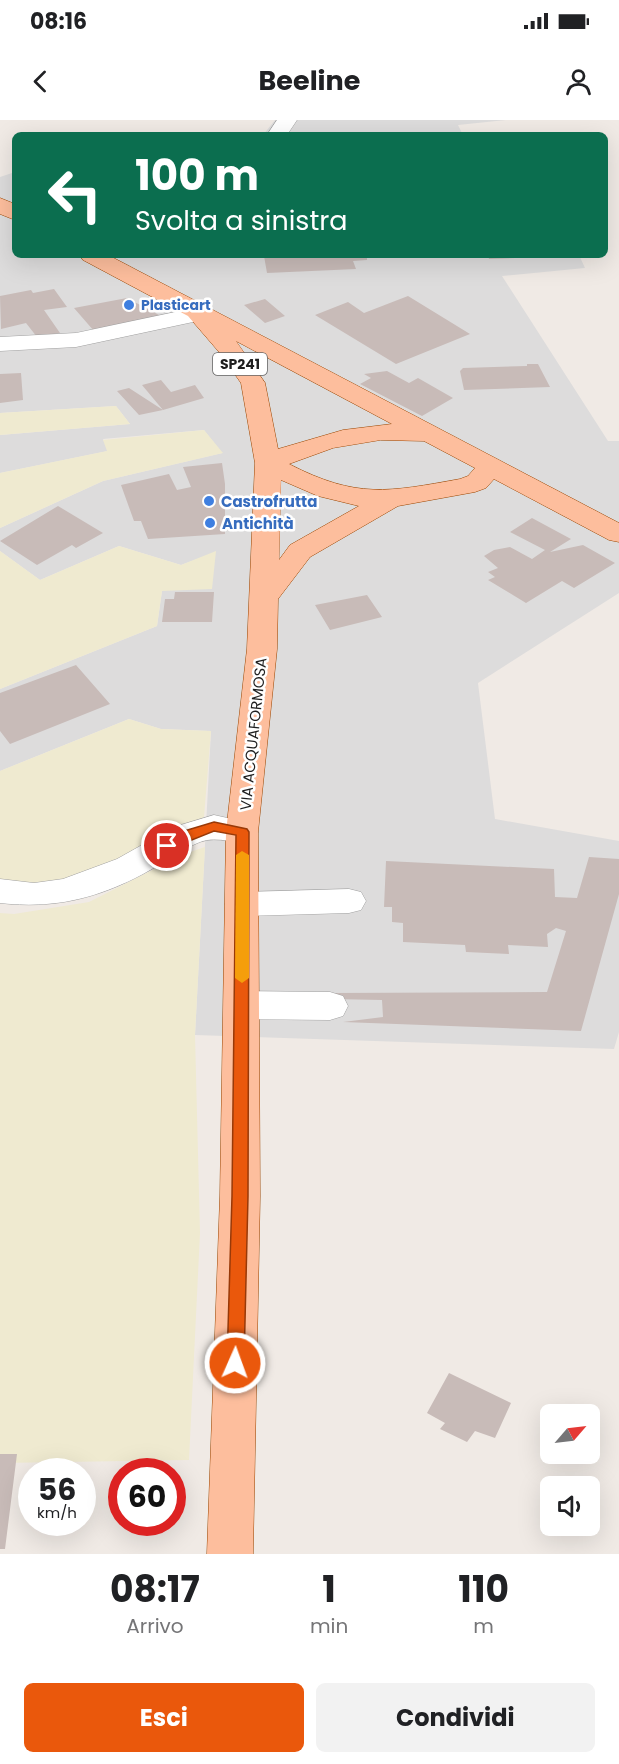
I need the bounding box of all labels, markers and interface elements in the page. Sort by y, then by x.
text: 08:16 [30,6,87,37]
text: Beeline [259,62,360,99]
icon: back [24,65,57,98]
icon: person [562,65,595,98]
text: 100 m [135,146,259,205]
icon: left [36,156,114,234]
text: Svolta a sinistra [135,202,348,239]
place label: Plasticart [141,295,211,315]
marker: Plasticart [122,298,136,312]
road number: SP241 [213,353,267,375]
place label: Castrofrutta [221,491,317,512]
marker: Castrofrutta [202,494,216,508]
place label: Antichità [222,513,294,534]
marker: Antichità [203,516,217,530]
street label: VIA ACQUAFORMOSA [235,656,271,812]
pin [141,820,192,871]
icon: arrive [150,829,183,862]
position arrow [203,1331,267,1395]
north arrow [540,1404,600,1464]
map controls [540,1404,600,1536]
speed limit sign: 60 [108,1458,186,1536]
text: 56 [38,1468,76,1511]
button: sound [540,1476,600,1536]
text: km/h [37,1502,77,1523]
text: 08:17 [110,1564,200,1615]
text: 1 [322,1564,336,1615]
text: 110 [458,1564,509,1615]
text: Arrivo [126,1612,184,1640]
text: min [310,1612,348,1640]
text: m [473,1612,494,1640]
button: Esci [24,1683,304,1752]
button: Condividi [316,1683,595,1752]

